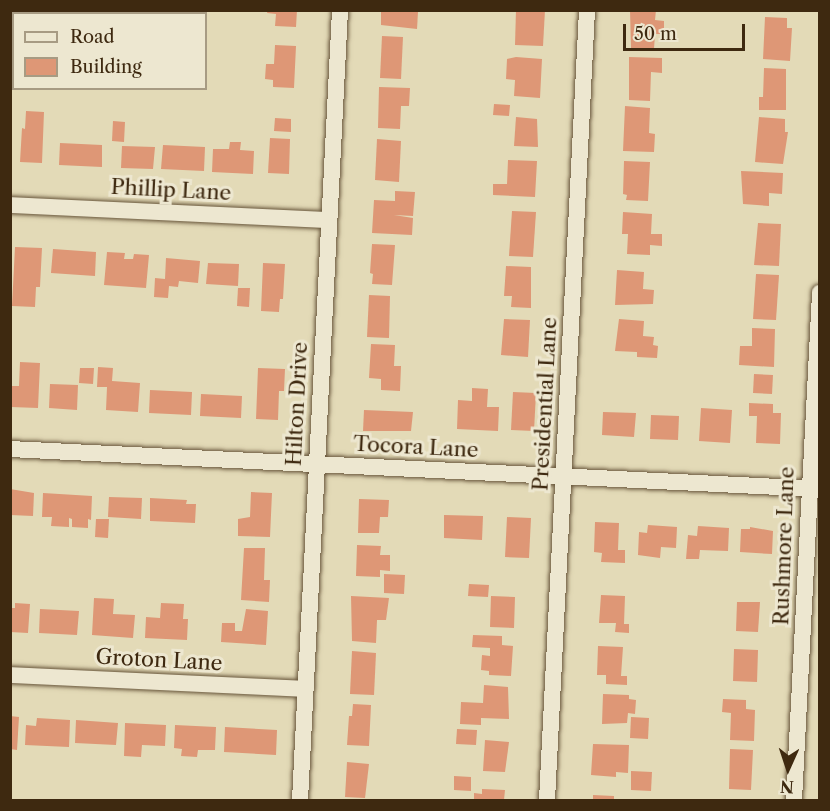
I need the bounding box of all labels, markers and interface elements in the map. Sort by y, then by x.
legend [12,12,207,90]
scale bar [626,12,748,50]
text: 50 m [634,23,677,45]
text: Road [70,26,115,48]
text: Building [70,56,142,78]
street label: Phillip Lane [110,174,232,206]
street label: Presidential Lane [528,317,562,491]
street label: Hilton Drive [281,341,313,467]
street label: Tocora Lane [353,431,479,463]
street label: Rushmore Lane [769,466,799,626]
street label: Groton Lane [95,644,223,676]
north arrow [758,739,818,799]
text: N [780,777,795,797]

